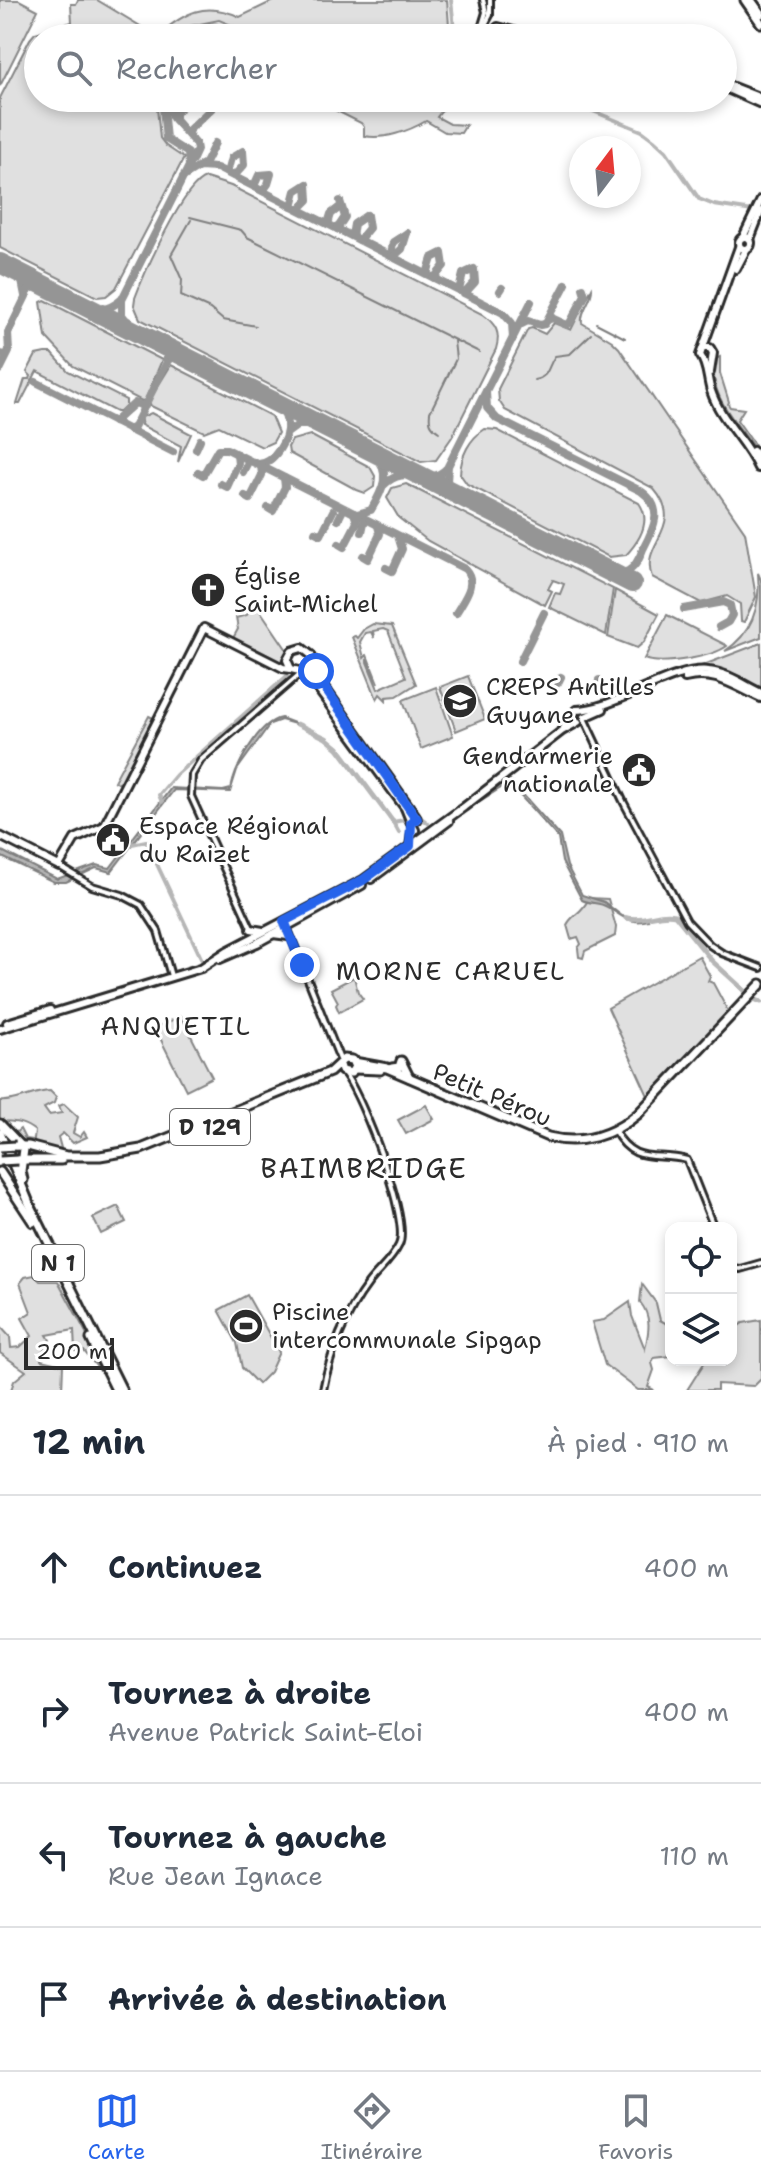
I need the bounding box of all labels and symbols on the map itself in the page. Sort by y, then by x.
north arrow [569,136,641,208]
place label: Église Saint-Michel [234,560,378,620]
church icon: Église Saint-Michel [189,571,227,609]
route start [298,653,334,689]
place label: CREPS Antilles Guyane [486,671,655,731]
school or university icon: CREPS Antilles Guyane [441,682,479,720]
place label: Gendarmerie nationale [462,740,613,800]
public building icon: Gendarmerie nationale [620,751,658,789]
place label: Espace Régional du Raizet [139,810,329,870]
public building icon: Espace Régional du Raizet [94,821,132,859]
route end [284,947,320,983]
district label: MORNE CARUEL [336,953,566,988]
district label: ANQUETIL [100,1008,252,1043]
street label: Petit Pérou [428,1056,556,1134]
road number: D 129 [170,1109,250,1145]
district label: BAIMBRIDGE [260,1149,468,1187]
road number: N 1 [32,1245,84,1281]
place label: Piscine intercommunale Sipgap [272,1296,542,1356]
sports icon: Piscine intercommunale Sipgap [227,1307,265,1345]
scale bar [24,1334,114,1370]

